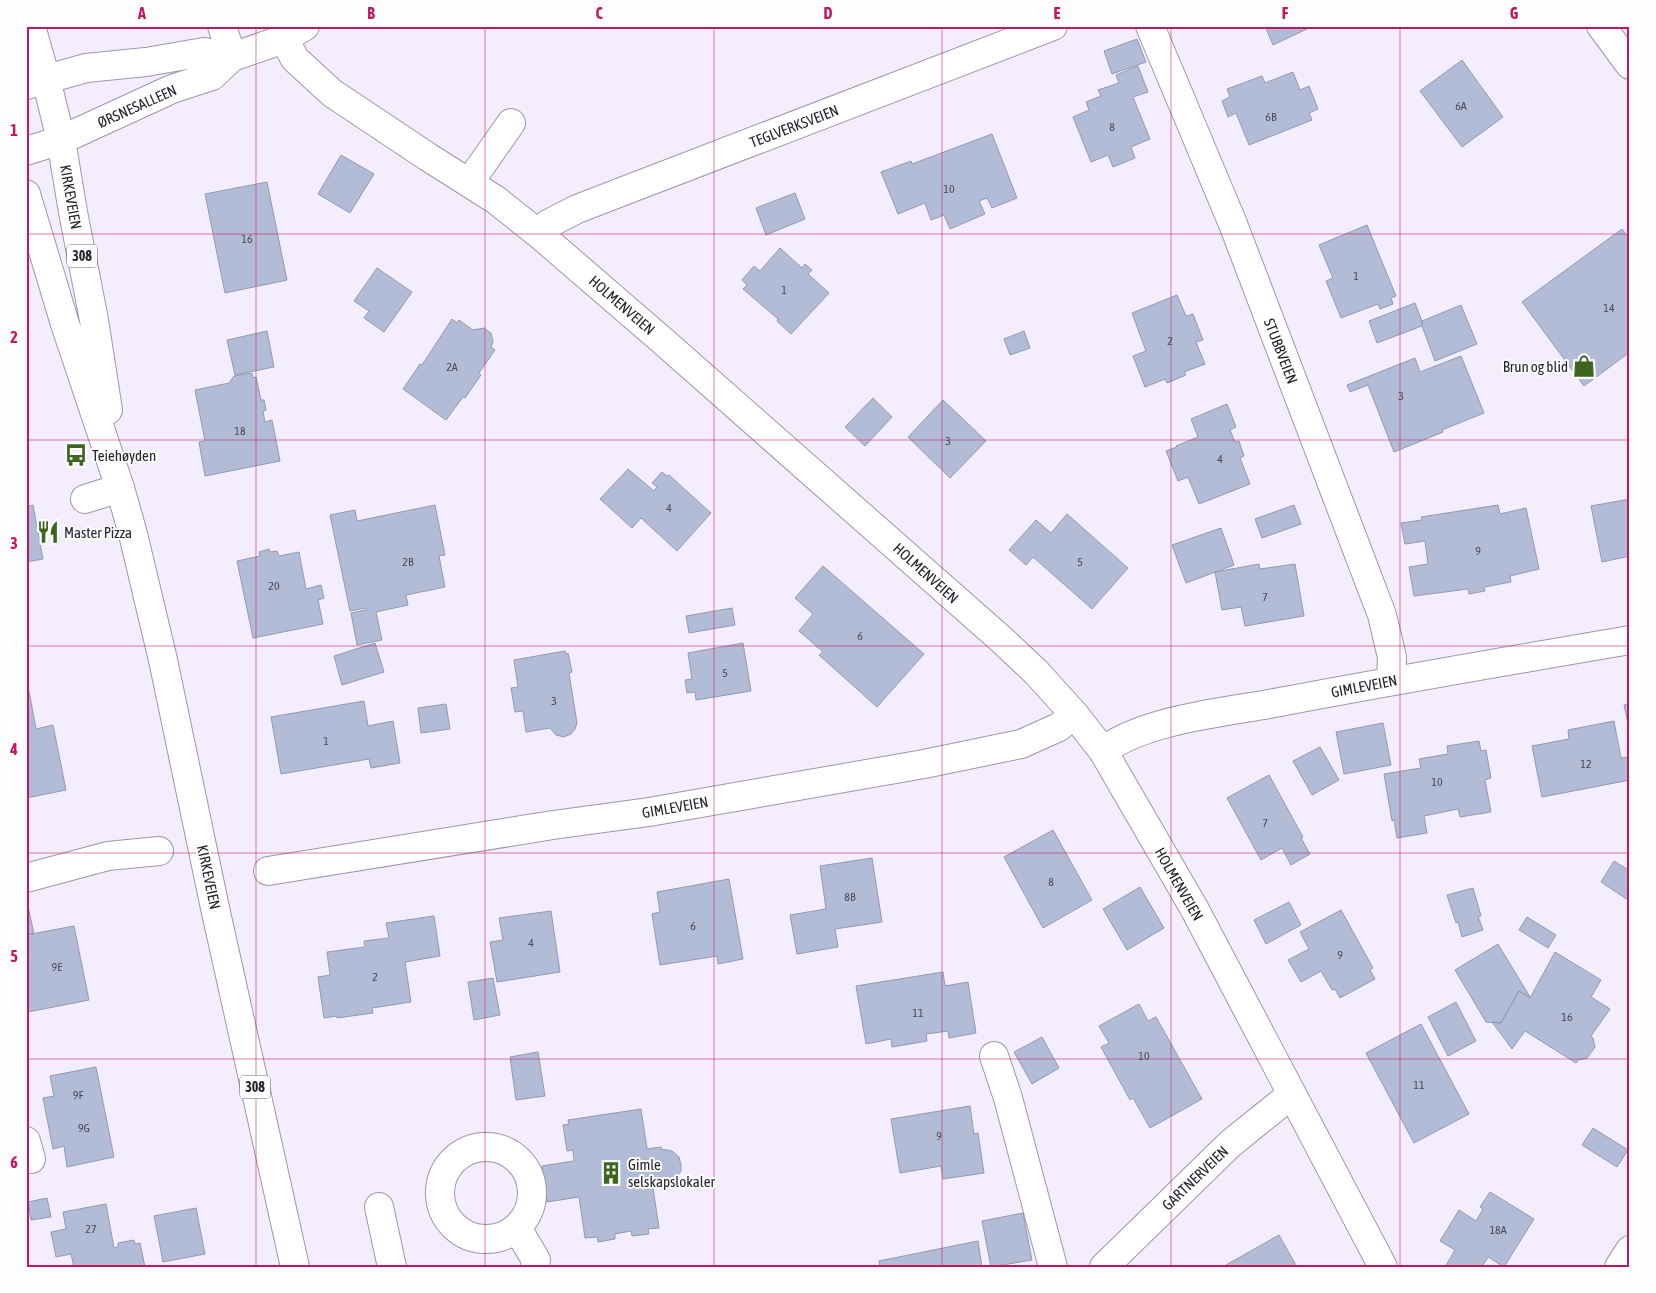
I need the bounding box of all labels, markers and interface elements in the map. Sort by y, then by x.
text: A [137,4,146,22]
text: B [367,4,375,22]
text: C [595,4,603,22]
text: D [824,4,833,22]
text: E [1054,4,1061,22]
text: F [1282,4,1289,22]
text: G [1510,4,1519,22]
street label: ØRSNESALLEEN [95,81,179,131]
house number: 6A [1455,99,1467,113]
street label: TEGLVERKSVEIEN [747,101,841,151]
house number: 6B [1265,110,1277,124]
house number: 8 [1109,120,1115,134]
text: 1 [10,121,18,139]
street label: KIRKEVEIEN [57,163,85,231]
house number: 10 [943,182,955,196]
house number: 16 [241,232,253,246]
road number: 308 [67,245,97,268]
house number: 1 [1353,269,1359,283]
street label: HOLMENVEIEN [586,272,658,338]
house number: 1 [781,283,787,297]
house number: 14 [1603,301,1615,315]
street label: STUBBVEIEN [1261,316,1301,386]
text: 2 [10,328,18,346]
house number: 2 [1167,334,1173,348]
shop icon: Brun og blid [1571,353,1597,379]
place label: Brun og blid [1503,358,1568,375]
house number: 2A [446,360,458,374]
house number: 3 [1398,389,1404,403]
house number: 18 [234,424,246,438]
house number: 3 [945,434,951,448]
bus stop icon: Teiehøyden [63,442,89,468]
place label: Teiehøyden [92,447,156,464]
house number: 4 [1217,452,1223,466]
house number: 4 [666,501,672,515]
restaurant icon: Master Pizza [35,519,61,545]
place label: Master Pizza [64,524,132,541]
text: 3 [10,534,18,552]
street label: HOLMENVEIEN [890,539,962,607]
house number: 9 [1475,544,1481,558]
house number: 2B [402,555,414,569]
house number: 5 [1077,555,1083,569]
house number: 20 [268,579,280,593]
house number: 7 [1262,590,1268,604]
house number: 6 [857,629,863,643]
house number: 5 [722,666,728,680]
street label: GIMLEVEIEN [1330,671,1398,701]
house number: 3 [551,694,557,708]
house number: 1 [323,734,329,748]
text: 4 [9,740,18,758]
house number: 12 [1580,757,1592,771]
house number: 10 [1431,775,1443,789]
street label: GIMLEVEIEN [641,793,709,821]
house number: 7 [1262,816,1268,830]
street label: KIRKEVEIEN [194,843,224,911]
street label: HOLMENVEIEN [1151,845,1207,923]
house number: 8 [1048,875,1054,889]
house number: 8B [844,890,856,904]
house number: 6 [690,919,696,933]
house number: 4 [528,936,534,950]
text: 5 [10,947,18,965]
house number: 9 [1337,948,1343,962]
house number: 9E [52,960,62,974]
house number: 2 [372,970,378,984]
house number: 11 [912,1006,924,1020]
house number: 16 [1561,1010,1573,1024]
house number: 10 [1138,1049,1150,1063]
road number: 308 [240,1076,270,1098]
house number: 11 [1413,1078,1425,1092]
house number: 9F [73,1088,83,1102]
house number: 9G [78,1121,90,1135]
house number: 9 [936,1129,942,1143]
street label: GARTNERVEIEN [1159,1142,1231,1214]
text: 6 [10,1153,18,1171]
place label: Gimle selskapslokaler [628,1156,715,1190]
building icon: Gimle selskapslokaler [598,1160,624,1186]
house number: 27 [85,1222,97,1236]
house number: 18A [1489,1223,1507,1237]

